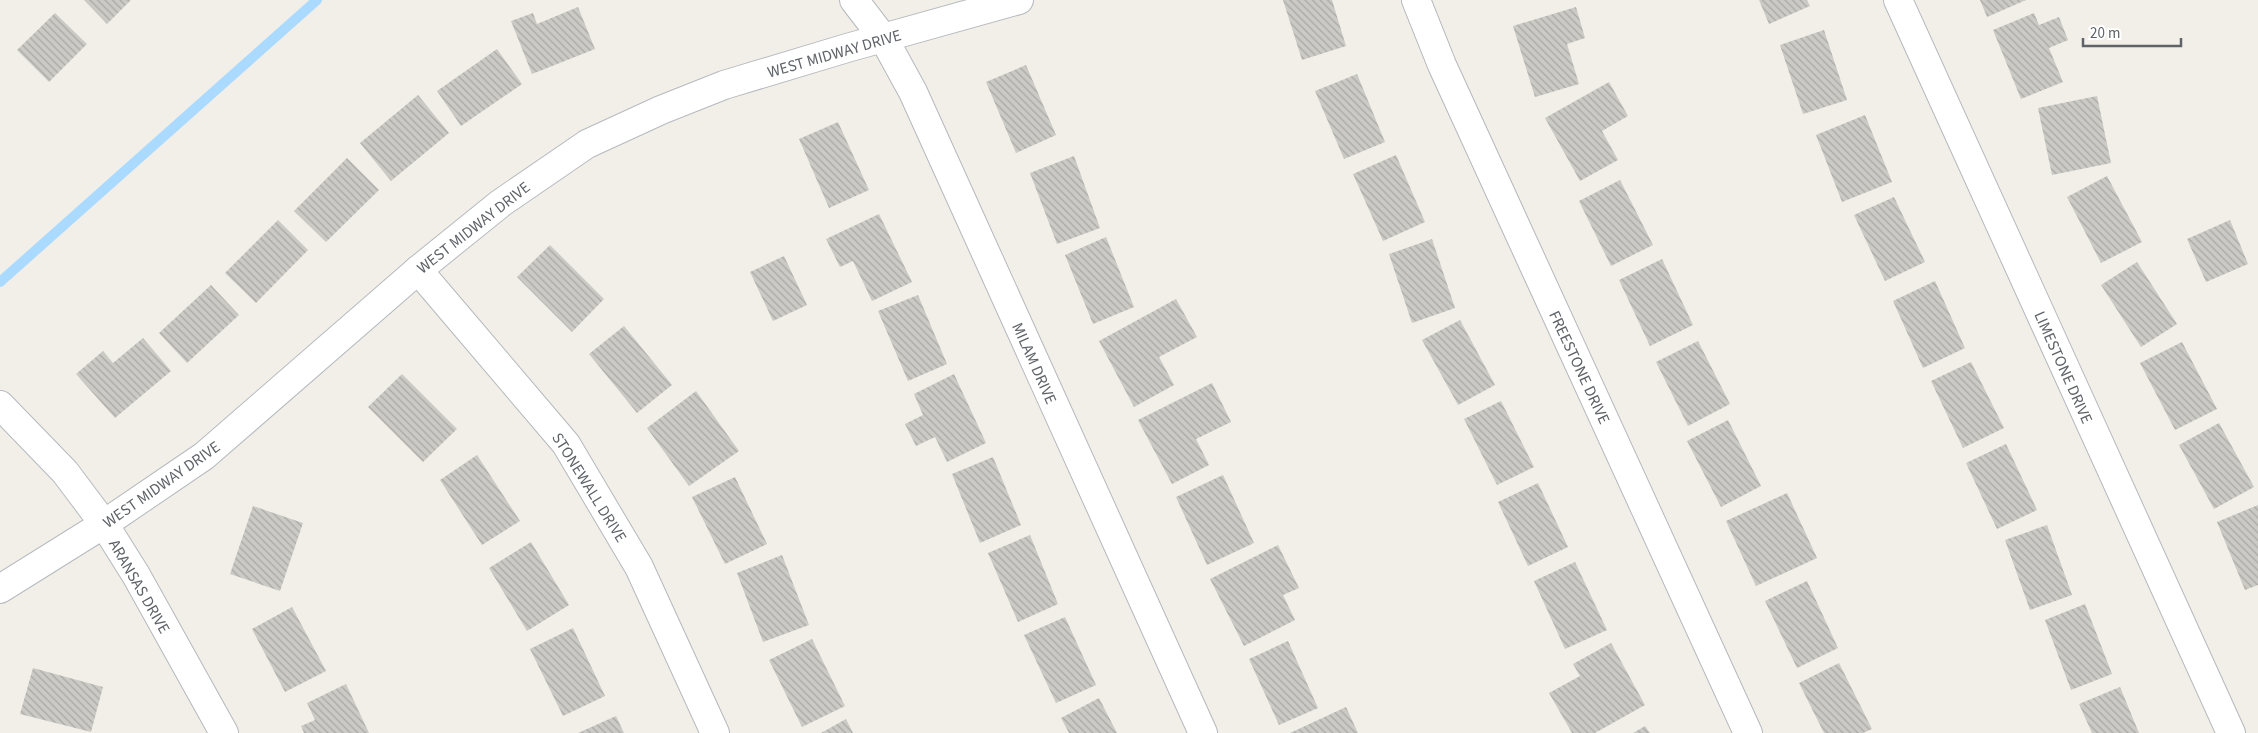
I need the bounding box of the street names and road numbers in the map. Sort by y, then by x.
street label: WEST MIDWAY DRIVE [765,24,904,84]
street label: WEST MIDWAY DRIVE [412,177,535,279]
street label: FREESTONE DRIVE [1543,307,1615,428]
street label: LIMESTONE DRIVE [2028,308,2098,427]
street label: MILAM DRIVE [1006,319,1062,408]
street label: STONEWALL DRIVE [547,428,632,547]
street label: WEST MIDWAY DRIVE [99,436,225,533]
street label: ARANSAS DRIVE [103,535,175,638]

